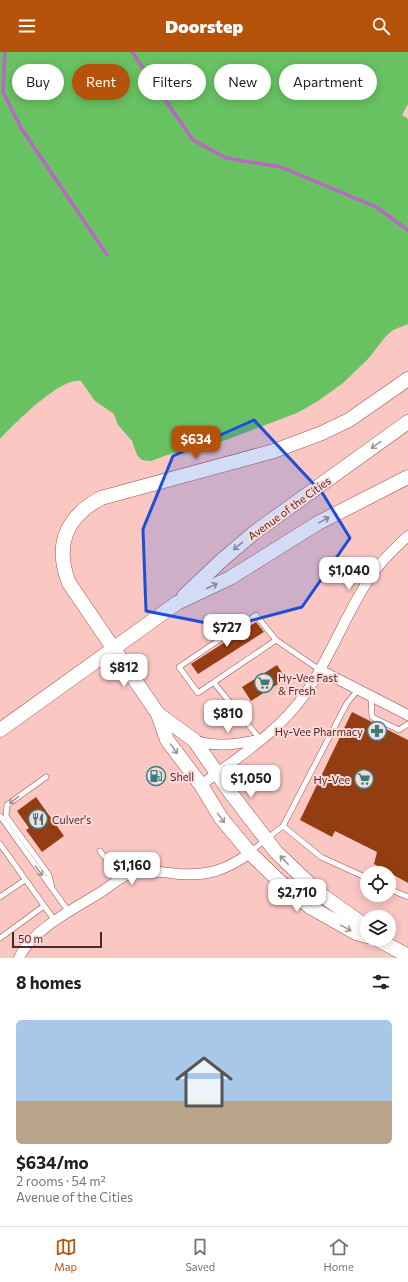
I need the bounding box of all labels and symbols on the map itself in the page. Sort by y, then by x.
pin: $634 [172,426,220,460]
one-way arrow [371,441,382,449]
street label: Avenue of the Cities [245,474,333,542]
one-way arrow [318,516,330,523]
one-way arrow [232,542,243,551]
pin: $1,040 [316,557,382,591]
one-way arrow [206,582,218,589]
pin: $727 [203,614,251,648]
pin: $812 [100,654,148,688]
place label: Hy-Vee Fast & Fresh [278,671,338,697]
supermarket icon: Hy-Vee Fast & Fresh [253,672,275,694]
pin: $810 [204,700,252,734]
pharmacy icon: Hy-Vee Pharmacy [366,720,388,742]
place label: Hy-Vee Pharmacy [275,725,363,738]
one-way arrow [170,743,178,754]
fuel station icon: Shell [145,765,167,787]
pin: $1,050 [218,765,284,799]
supermarket icon: Hy-Vee [353,768,375,790]
place label: Shell [170,770,194,783]
place label: Hy-Vee [314,773,350,786]
one-way arrow [9,796,20,804]
restaurant icon: Culver's [27,808,49,830]
one-way arrow [217,812,225,823]
place label: Culver's [52,813,91,826]
pin: $1,160 [99,852,165,886]
one-way arrow [279,855,288,865]
one-way arrow [35,865,43,876]
pin: $2,710 [264,879,330,913]
one-way arrow [340,924,352,932]
scale bar [12,930,102,949]

